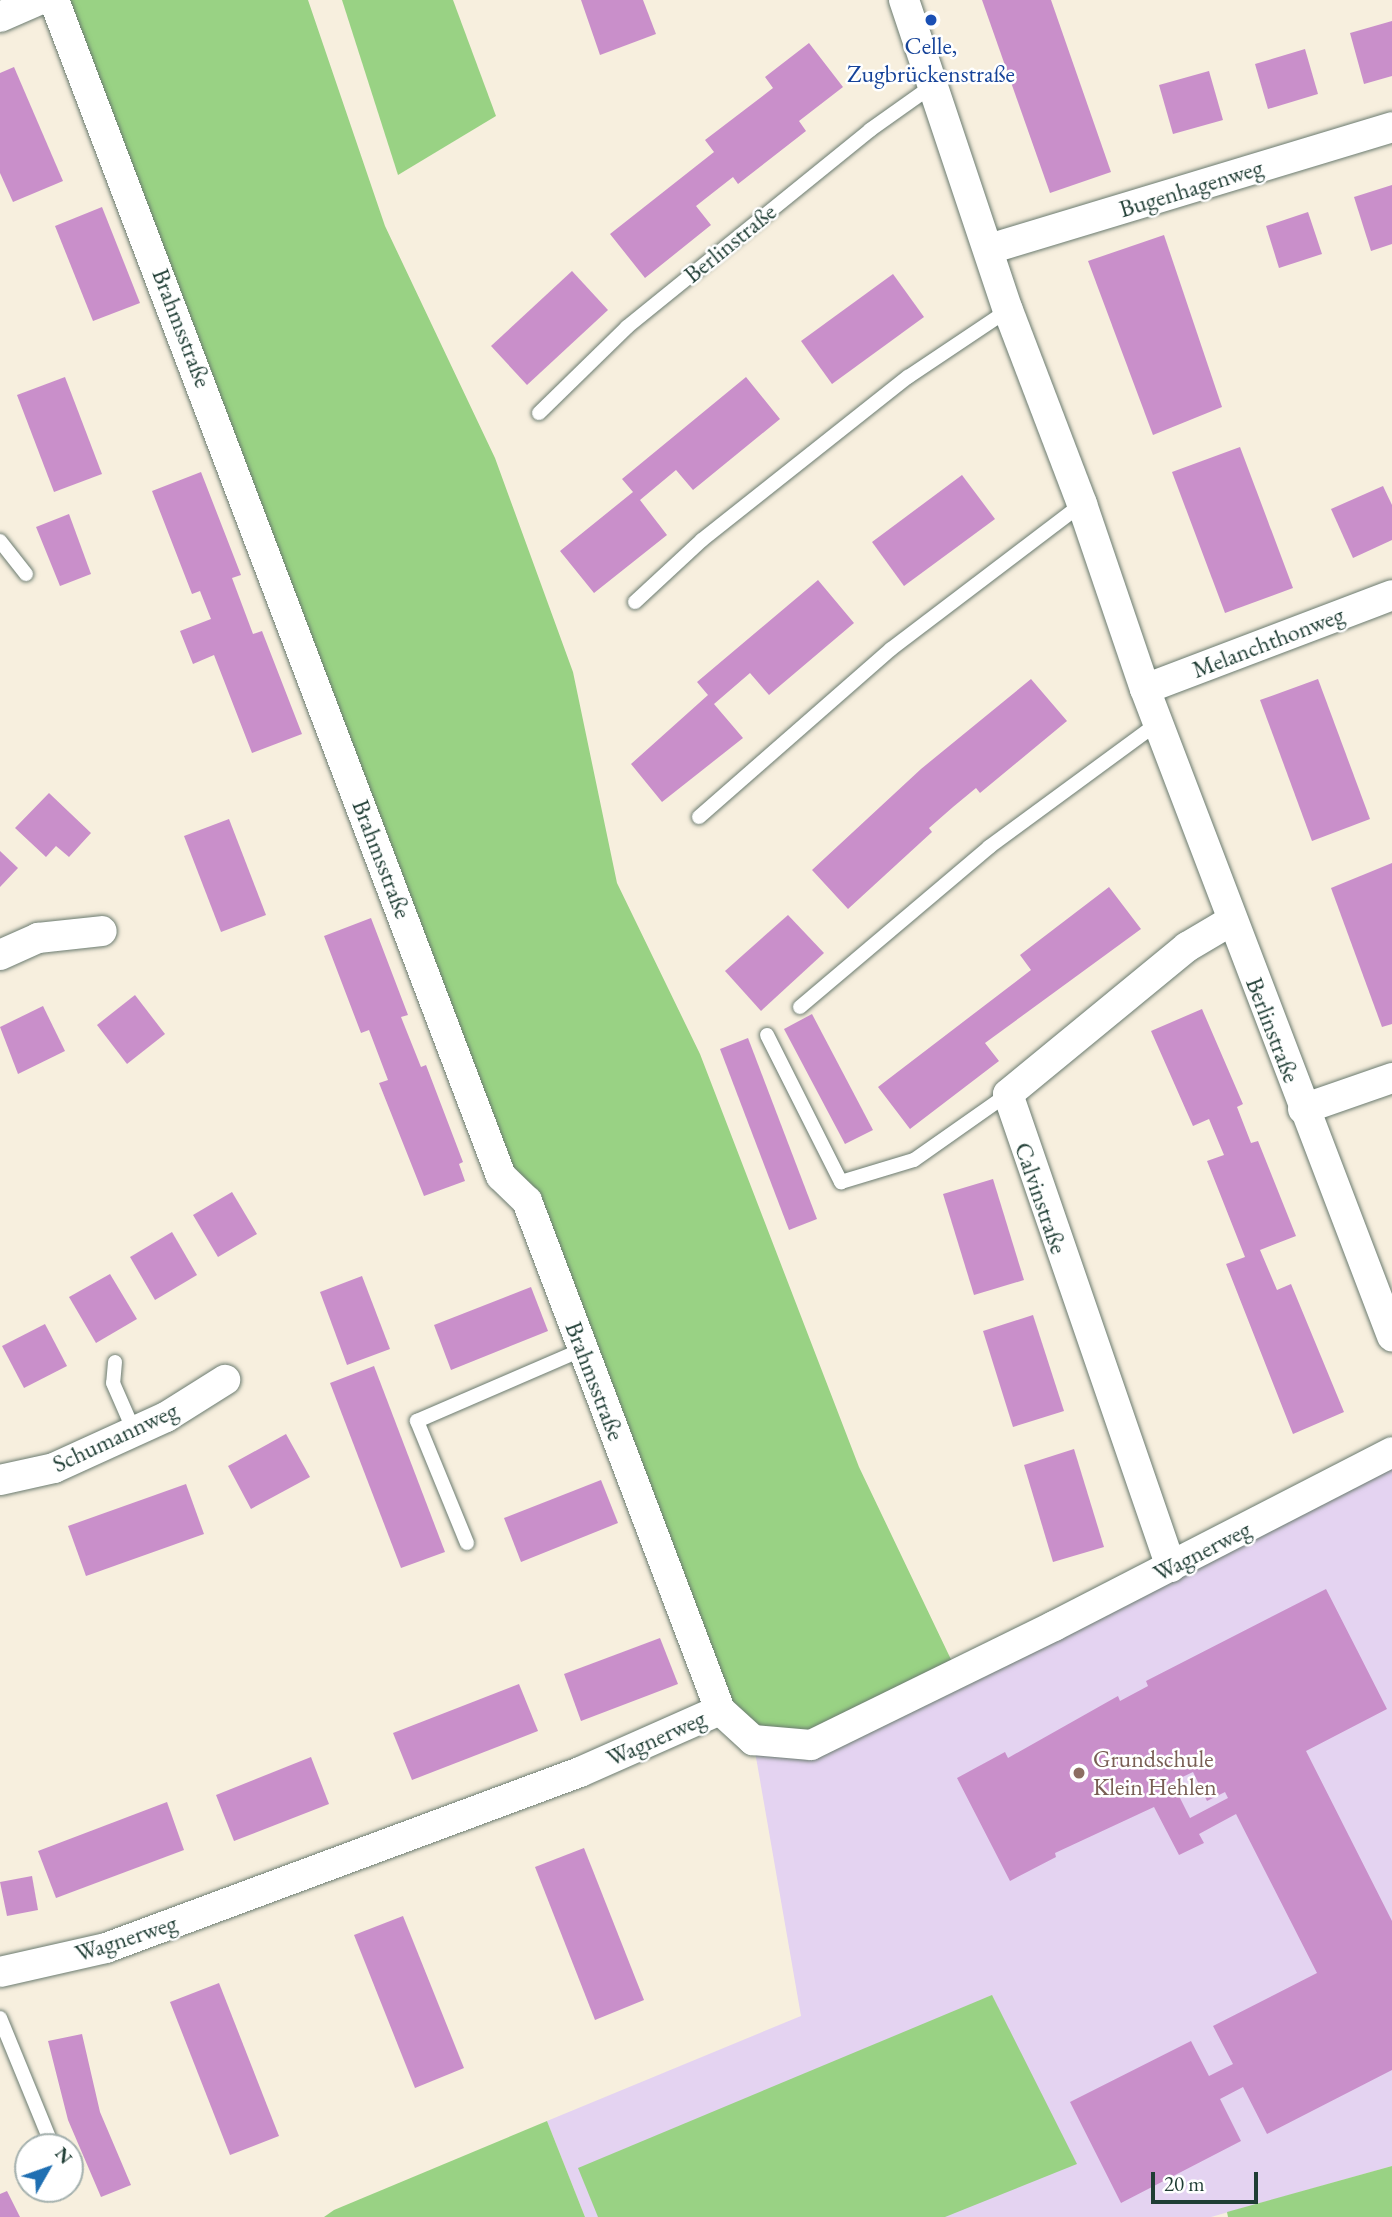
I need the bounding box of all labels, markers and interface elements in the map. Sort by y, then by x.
marker: Celle, Zugbrückenstraße [923,12,939,28]
place label: Celle, Zugbrückenstraße [847,32,1015,88]
street label: Bugenhagenweg [1116,152,1266,224]
street label: Berlinstraße [678,197,782,289]
street label: Brahmsstraße [146,265,218,391]
street label: Melanchthonweg [1188,600,1348,684]
street label: Brahmsstraße [346,796,418,922]
street label: Berlinstraße [1240,973,1306,1087]
street label: Calvinstraße [1009,1139,1073,1257]
street label: Brahmsstraße [559,1318,631,1444]
street label: Schumannweg [48,1396,182,1478]
street label: Wagnerweg [1149,1514,1255,1588]
street label: Wagnerweg [602,1703,710,1773]
place label: Grundschule Klein Hehlen [1093,1745,1217,1801]
marker: Grundschule Klein Hehlen [1071,1765,1087,1781]
street label: Wagnerweg [71,1908,181,1968]
north arrow [14,2133,84,2203]
text: N [49,2142,78,2169]
scale bar [1154,2158,1261,2202]
text: 20 m [1164,2170,1205,2197]

